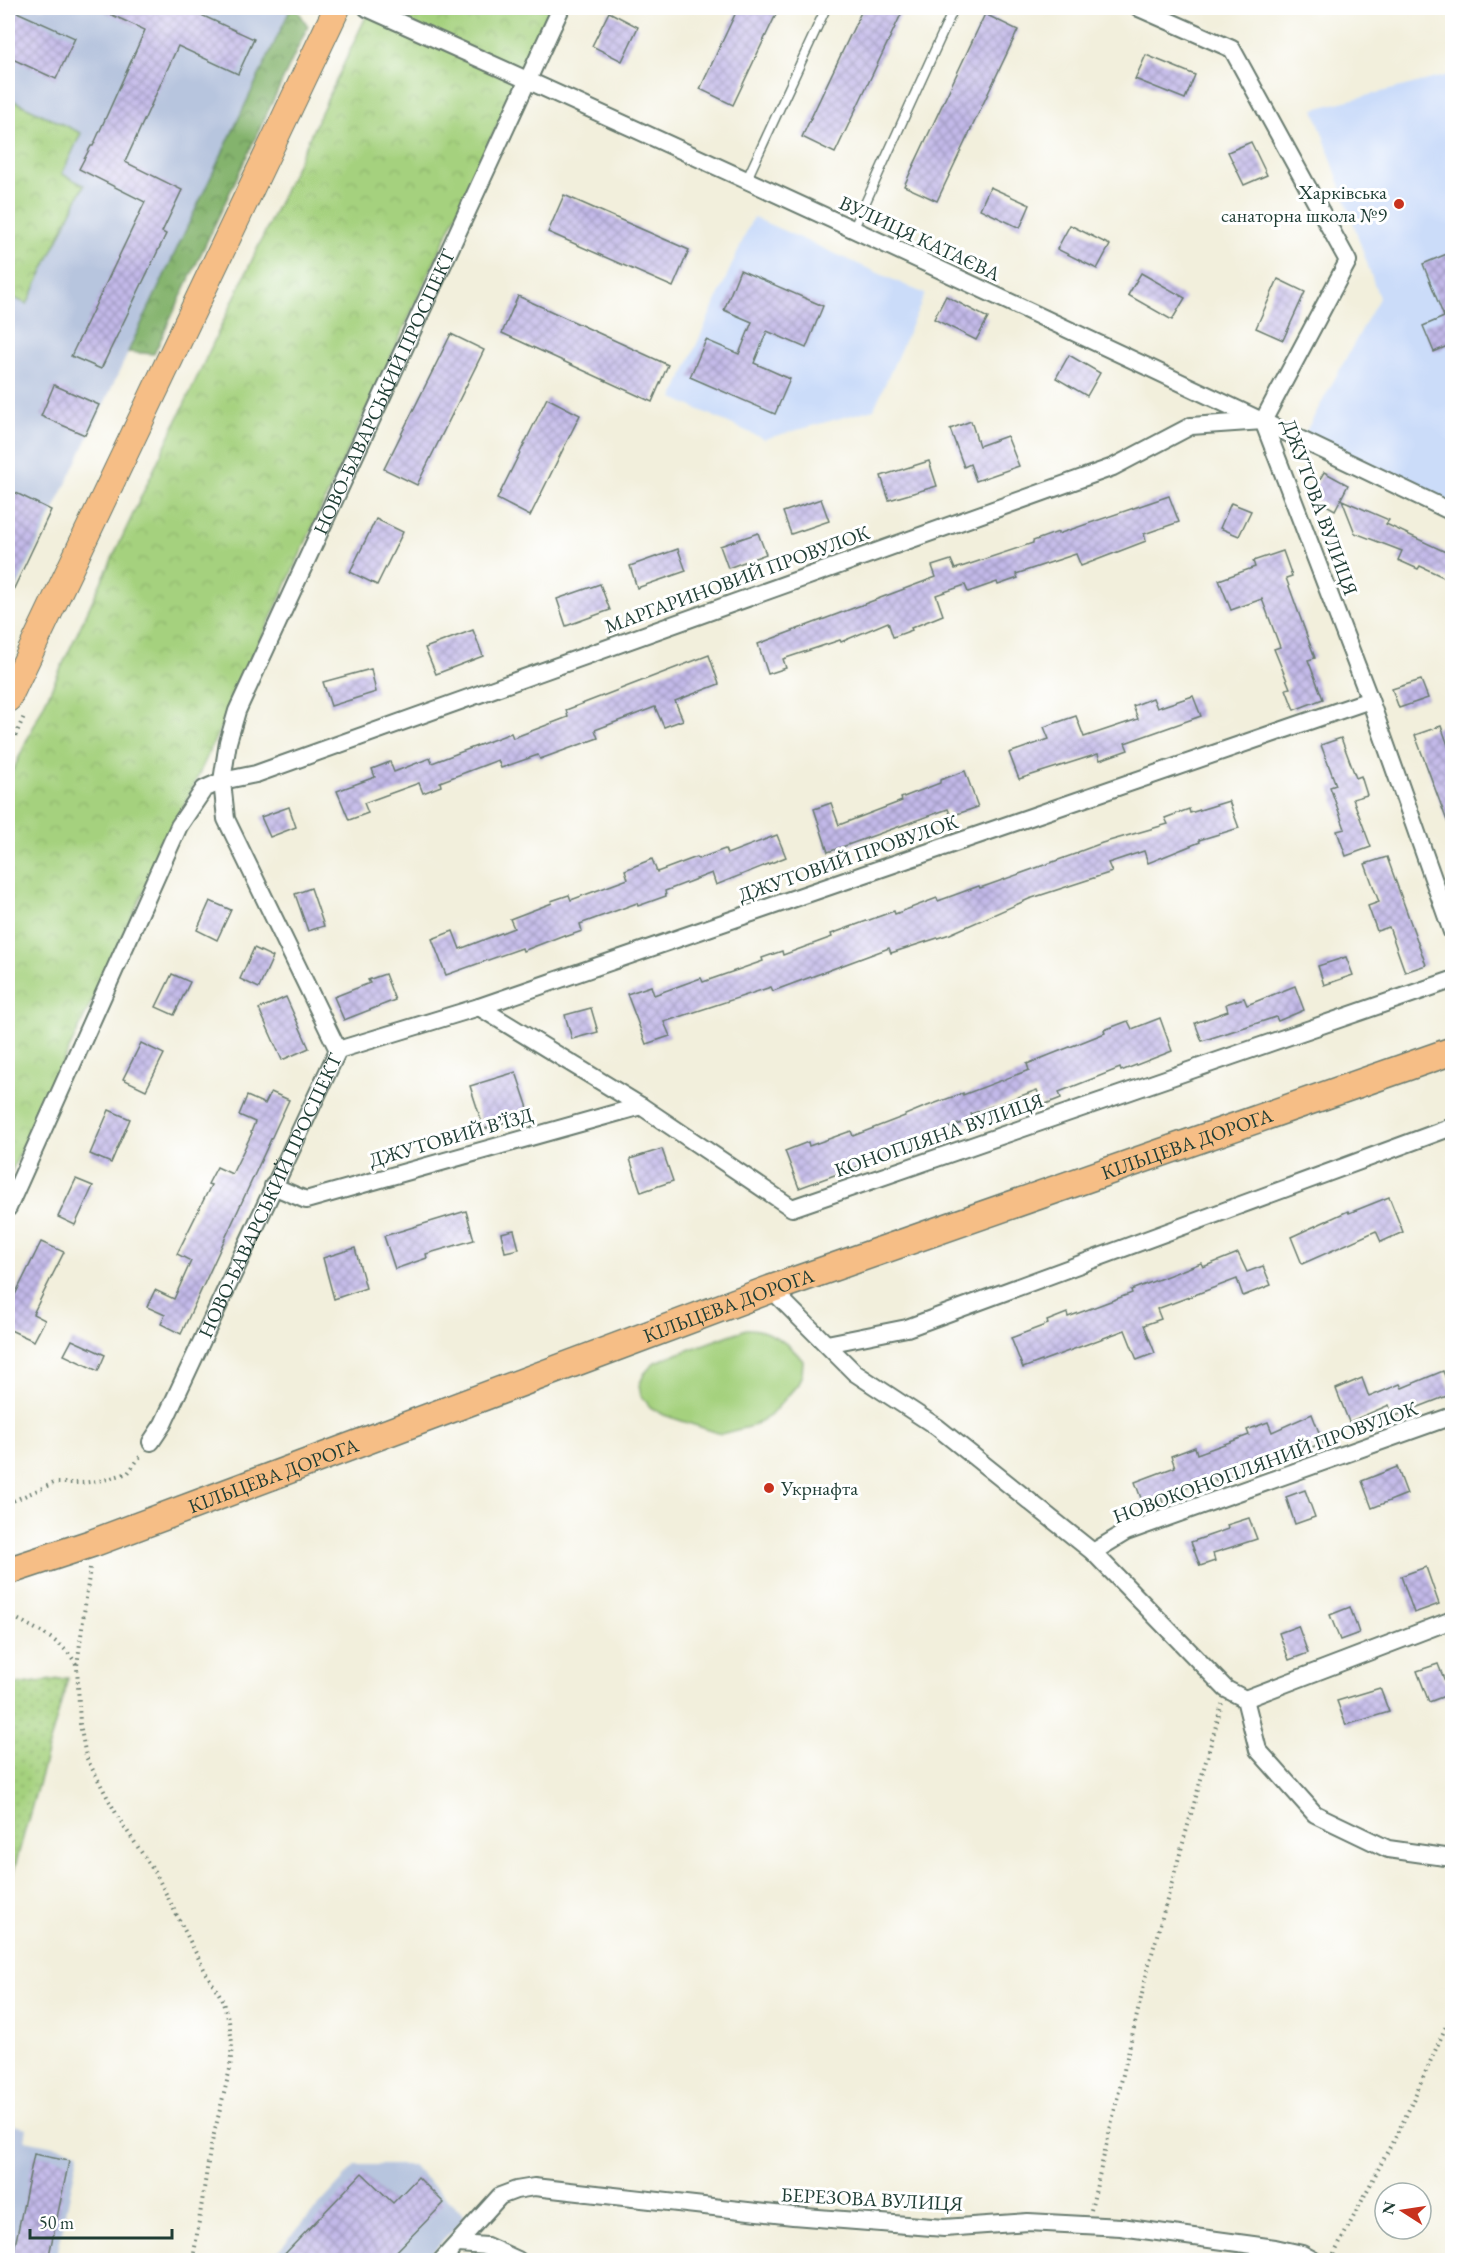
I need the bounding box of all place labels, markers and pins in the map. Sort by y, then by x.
place label: Харківська санаторна школа №9 [1221,179,1387,228]
marker: Харківська санаторна школа №9 [1392,197,1406,211]
place label: Укрнафта [780,1475,858,1501]
marker: Укрнафта [762,1481,776,1495]

